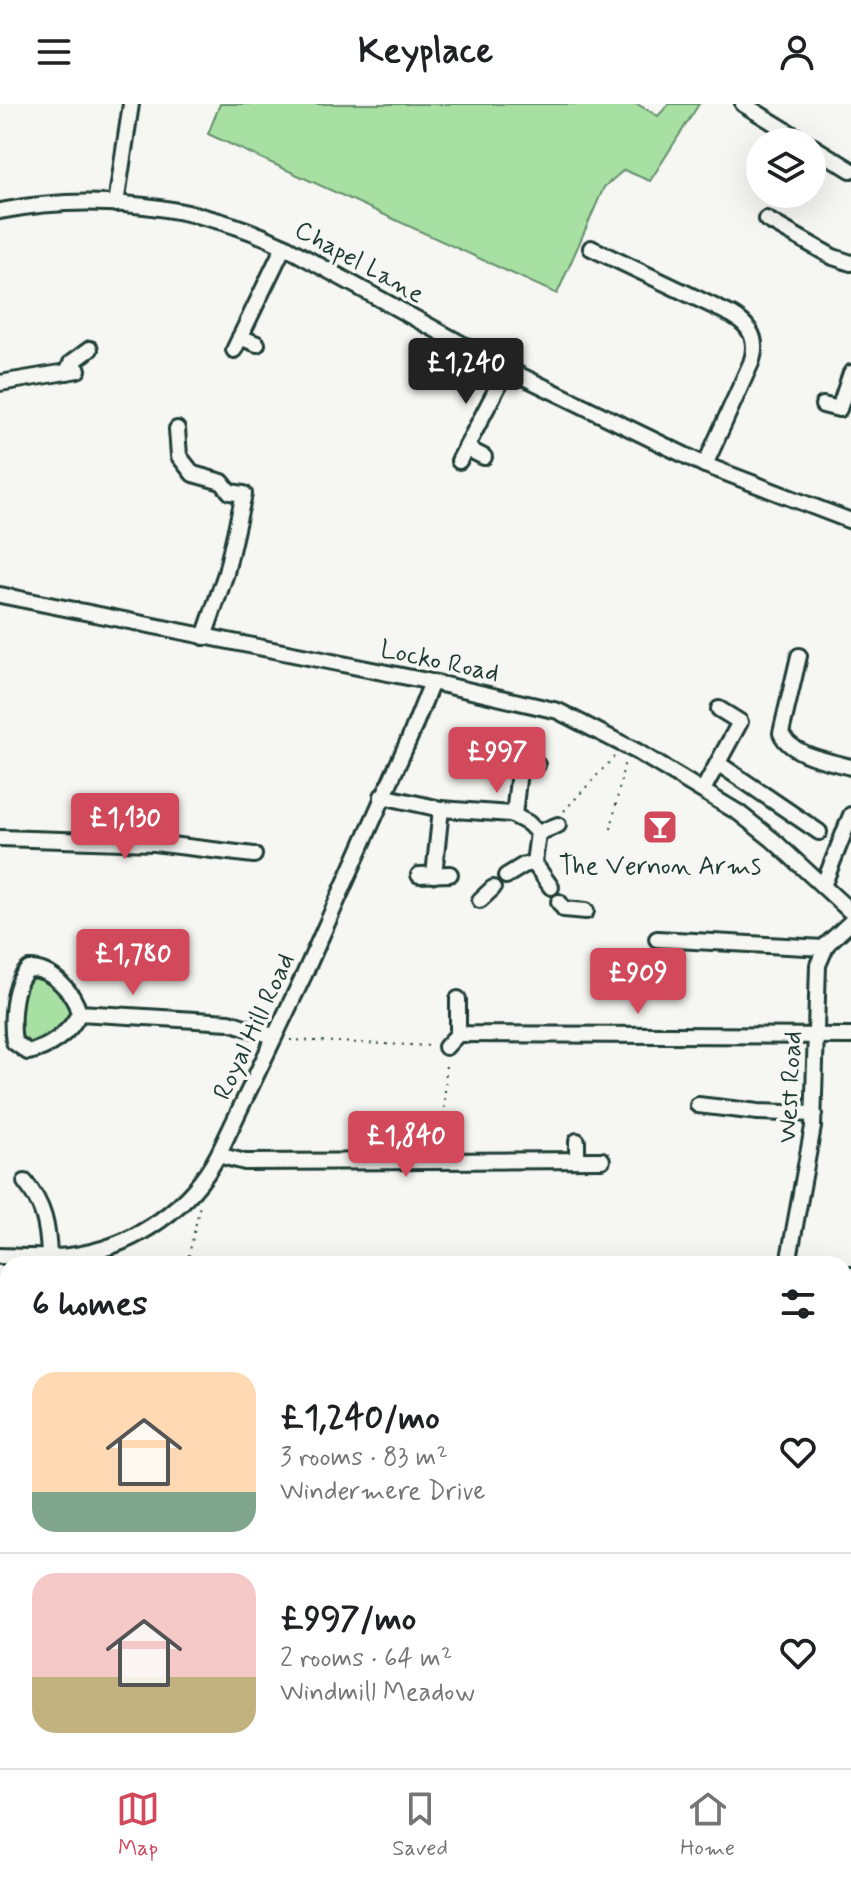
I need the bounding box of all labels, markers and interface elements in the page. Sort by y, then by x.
text: Keyplace [358,29,493,76]
icon: menu [32,30,76,74]
icon: person [775,30,819,74]
map controls [746,128,826,208]
button: layers [746,128,826,208]
street label: Chapel Lane [288,213,430,312]
pin: £1,240 [401,338,531,406]
text: £1,240 [426,347,506,381]
street label: Locko Road [377,633,502,691]
pin: £997 [450,727,544,795]
text: £997 [466,736,528,770]
pin: £1,130 [60,793,190,861]
text: £1,130 [89,802,161,836]
bar icon: The Vernon Arms [641,808,679,846]
place label: The Vernon Arms [559,850,761,884]
pin: £1,780 [68,929,198,997]
text: £1,780 [94,938,172,972]
street label: Royal Hill Road [206,948,304,1106]
pin: £909 [591,948,685,1016]
text: £909 [608,957,668,991]
street label: West Road [771,1030,811,1144]
pin: £1,840 [341,1111,471,1179]
text: £1,840 [366,1120,446,1154]
text: 6 homes [32,1282,147,1327]
icon: filters [776,1282,820,1326]
text: £1,240/mo [280,1396,440,1441]
icon: home [96,1404,192,1500]
icon: heart [776,1430,820,1474]
text: 3 rooms · 83 m² [280,1441,448,1475]
text: Windermere Drive [280,1475,486,1509]
text: £997/mo [280,1597,416,1642]
icon: home [96,1605,192,1701]
icon: heart [776,1631,820,1675]
text: 2 rooms · 64 m² [280,1642,452,1676]
text: Windmill Meadow [280,1676,475,1710]
tab: Map [116,1787,160,1863]
tab: Saved [392,1787,448,1863]
tab: Home [680,1787,735,1863]

